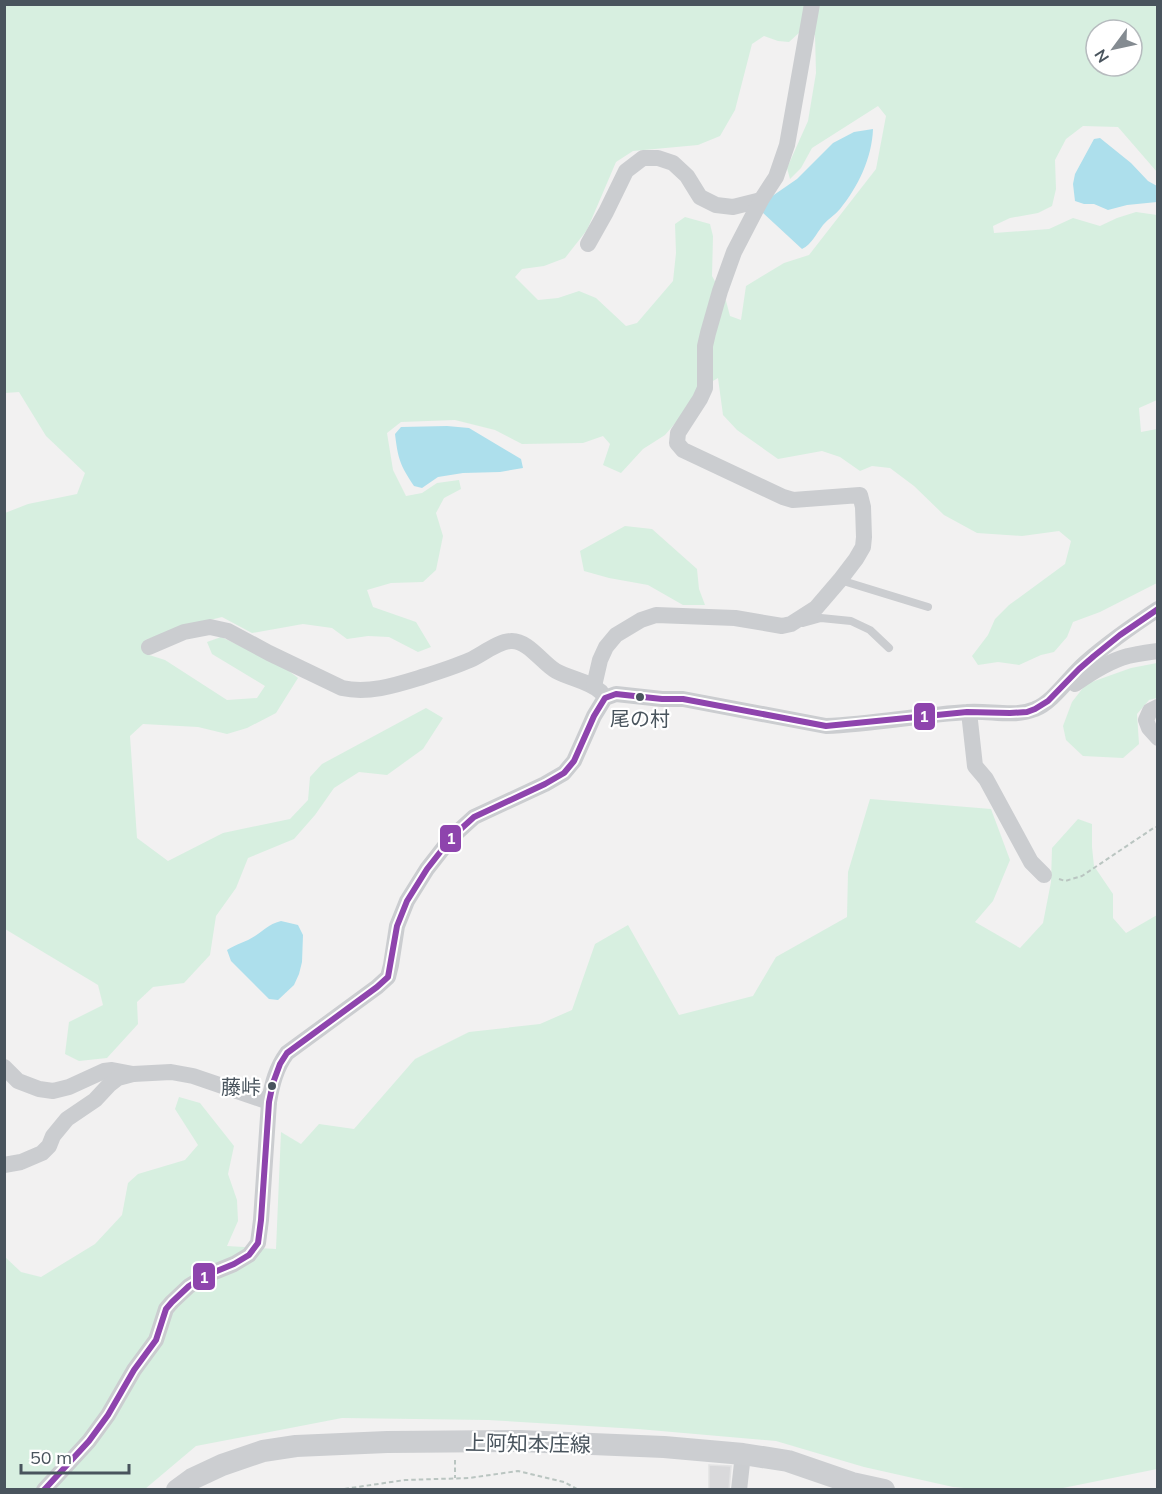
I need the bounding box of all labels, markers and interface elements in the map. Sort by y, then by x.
north arrow [1084,18,1144,78]
text: N [1090,46,1113,67]
marker: 尾の村 [634,691,646,703]
line badge: 1 [913,702,936,731]
place label: 尾の村 [610,706,670,731]
text: 1 [919,706,929,726]
line badge: 1 [439,824,462,853]
text: 1 [446,828,456,848]
place label: 藤峠 [221,1074,261,1099]
marker: 藤峠 [266,1080,278,1092]
line badge: 1 [192,1262,216,1291]
text: 1 [199,1267,209,1287]
street label: 上阿知本庄線 [465,1429,591,1457]
scale bar [21,1437,129,1475]
text: 50 m [30,1446,72,1469]

